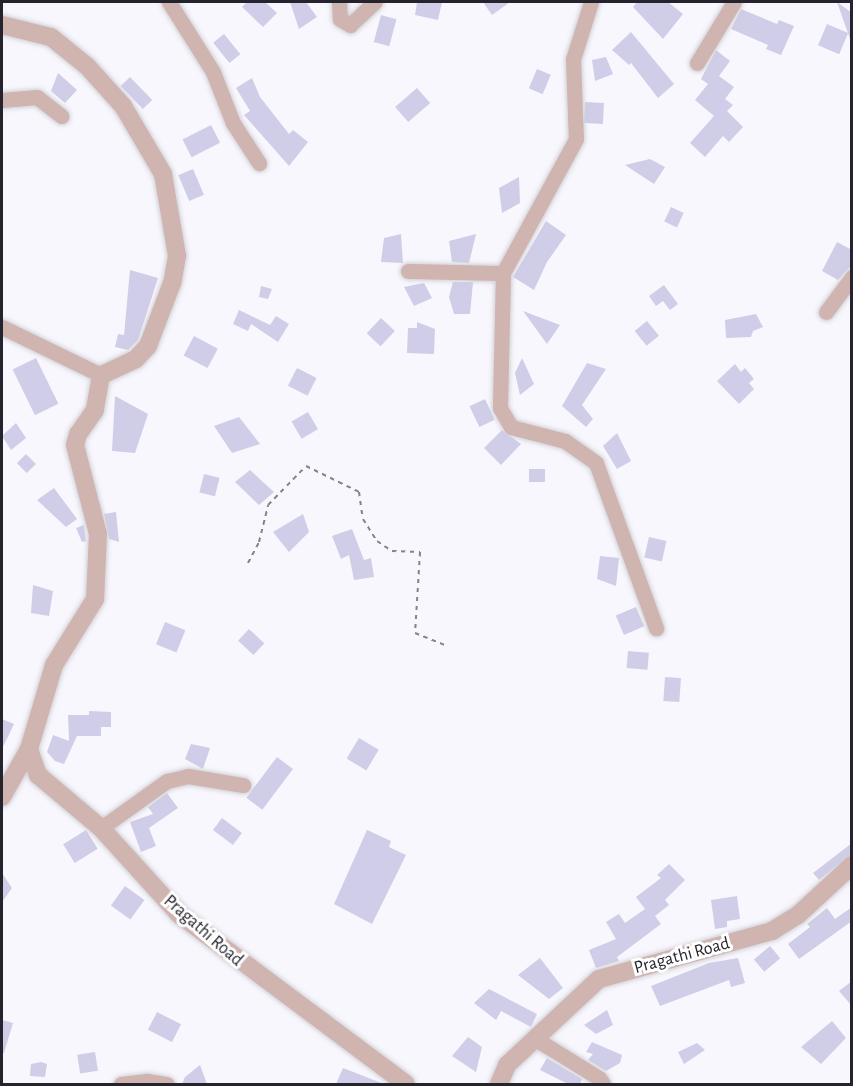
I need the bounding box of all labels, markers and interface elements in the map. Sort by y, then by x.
street label: Pragathi Road [159,891,247,971]
street label: Pragathi Road [632,933,732,979]

